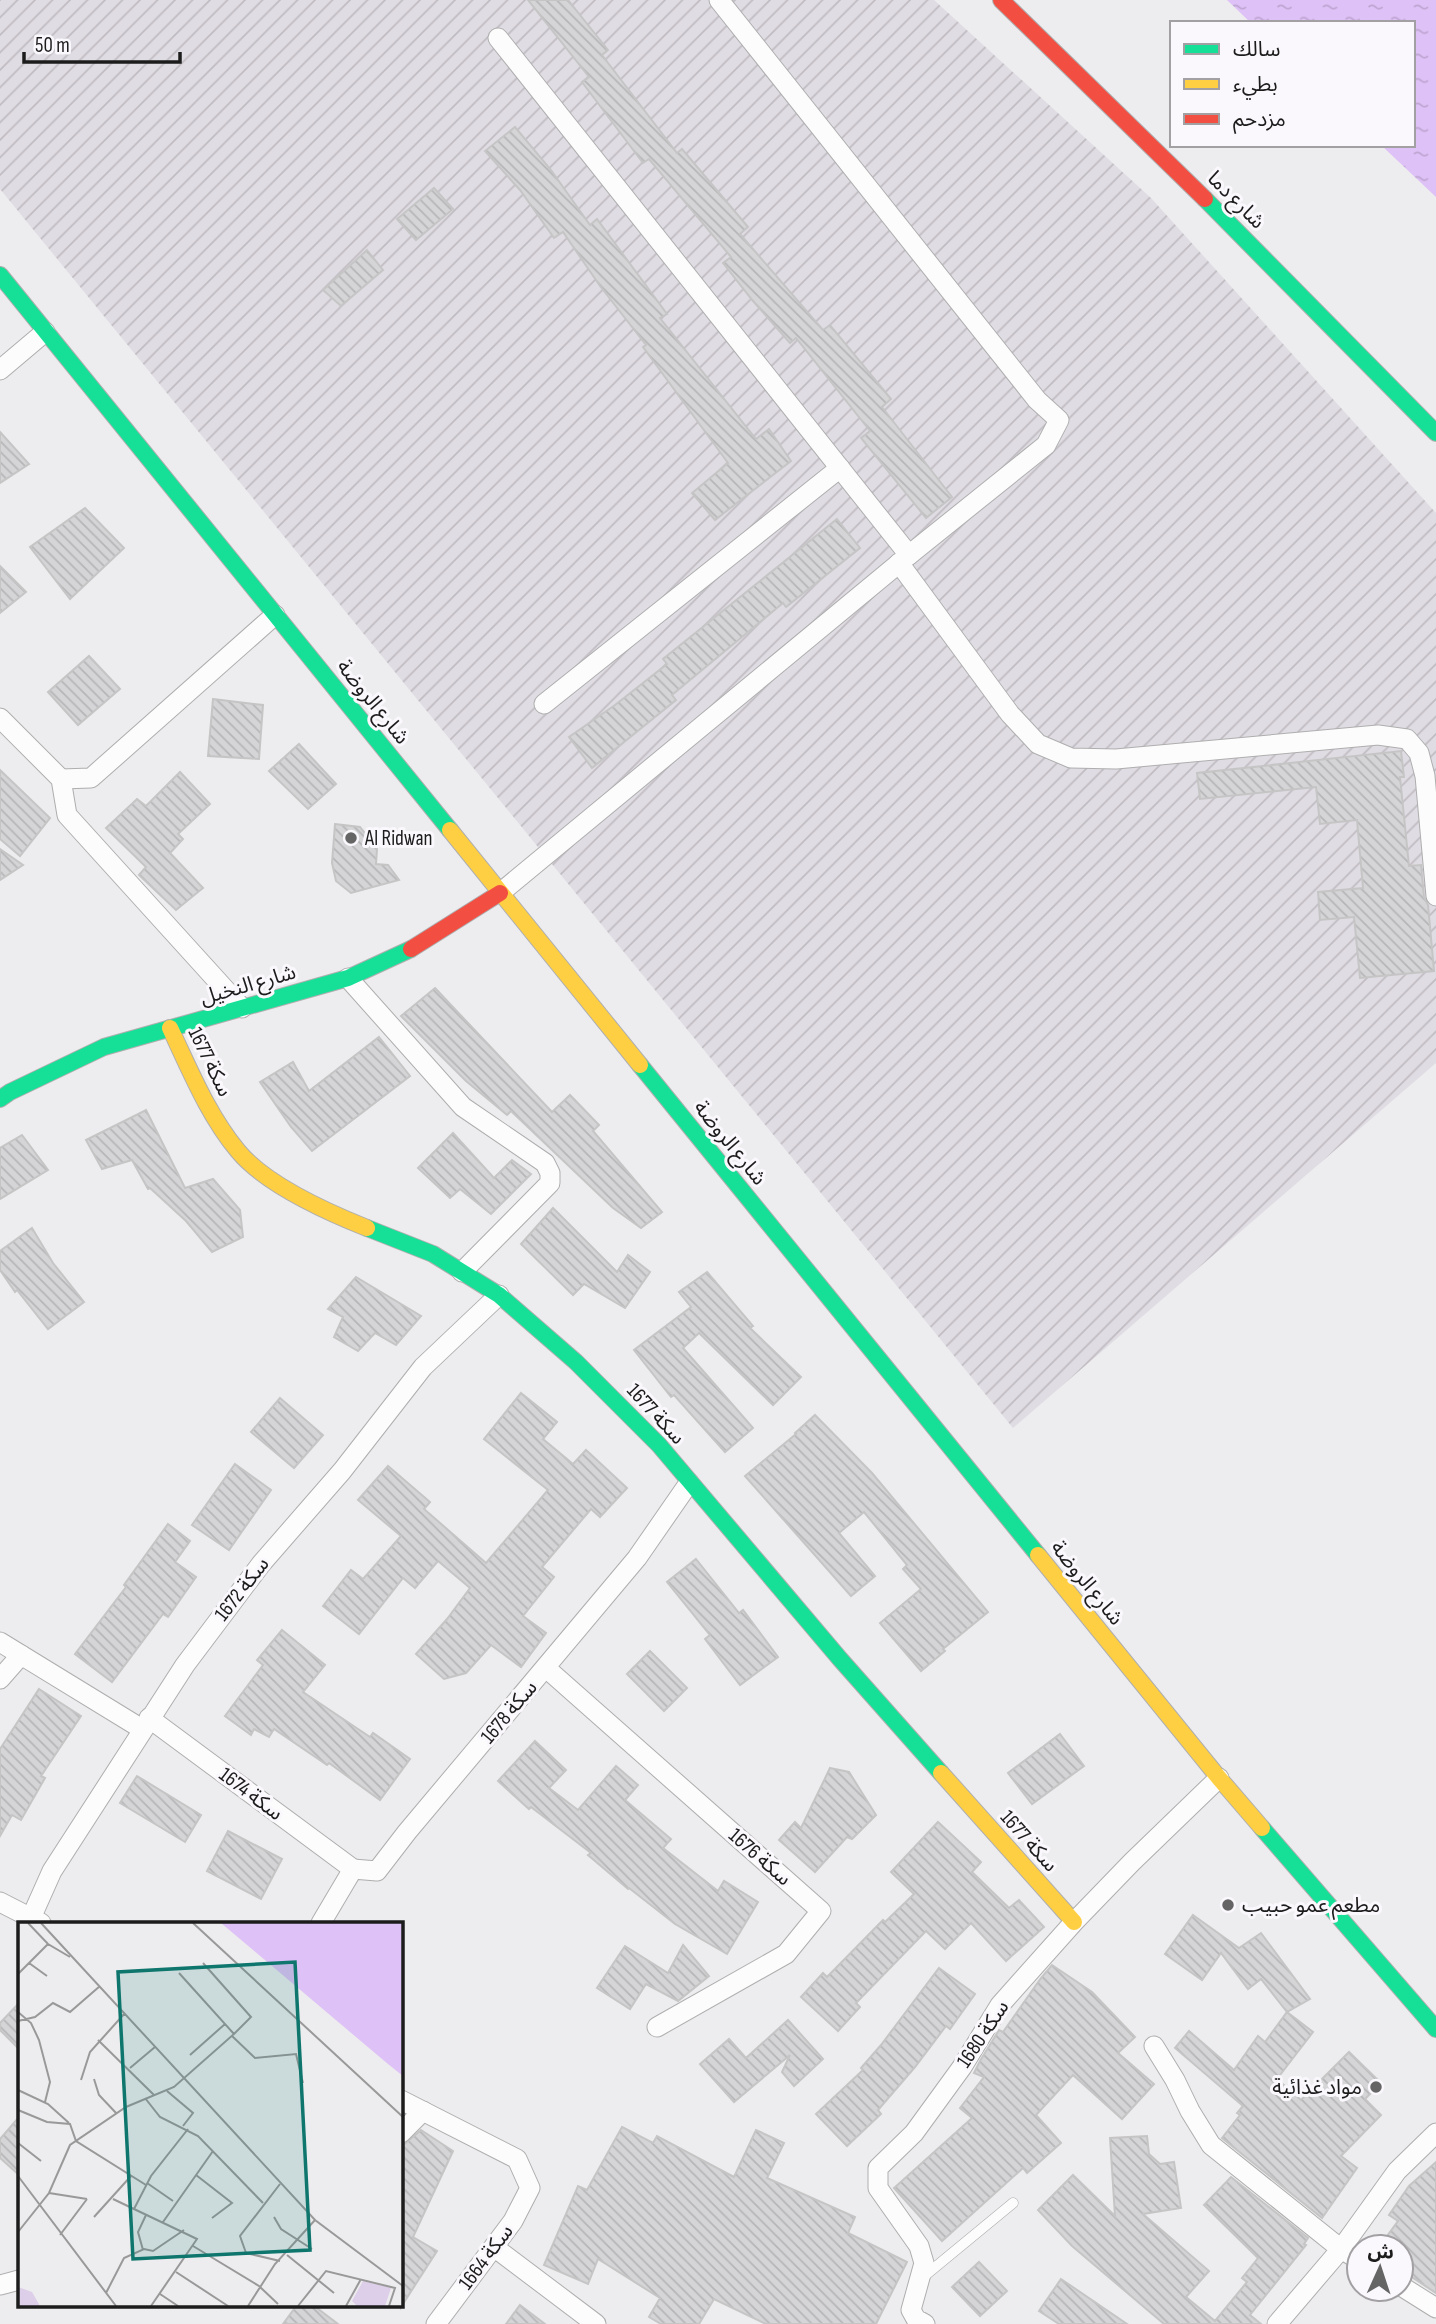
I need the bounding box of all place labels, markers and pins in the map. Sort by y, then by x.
place label: Al Ridwan [364,826,432,851]
marker: Al Ridwan [343,830,359,846]
place label: مطعم عمو حبيب [1242,1893,1380,1920]
marker: مطعم عمو حبيب [1220,1897,1236,1913]
place label: مواد غذائية [1272,2075,1362,2100]
marker: مواد غذائية [1368,2079,1384,2095]

